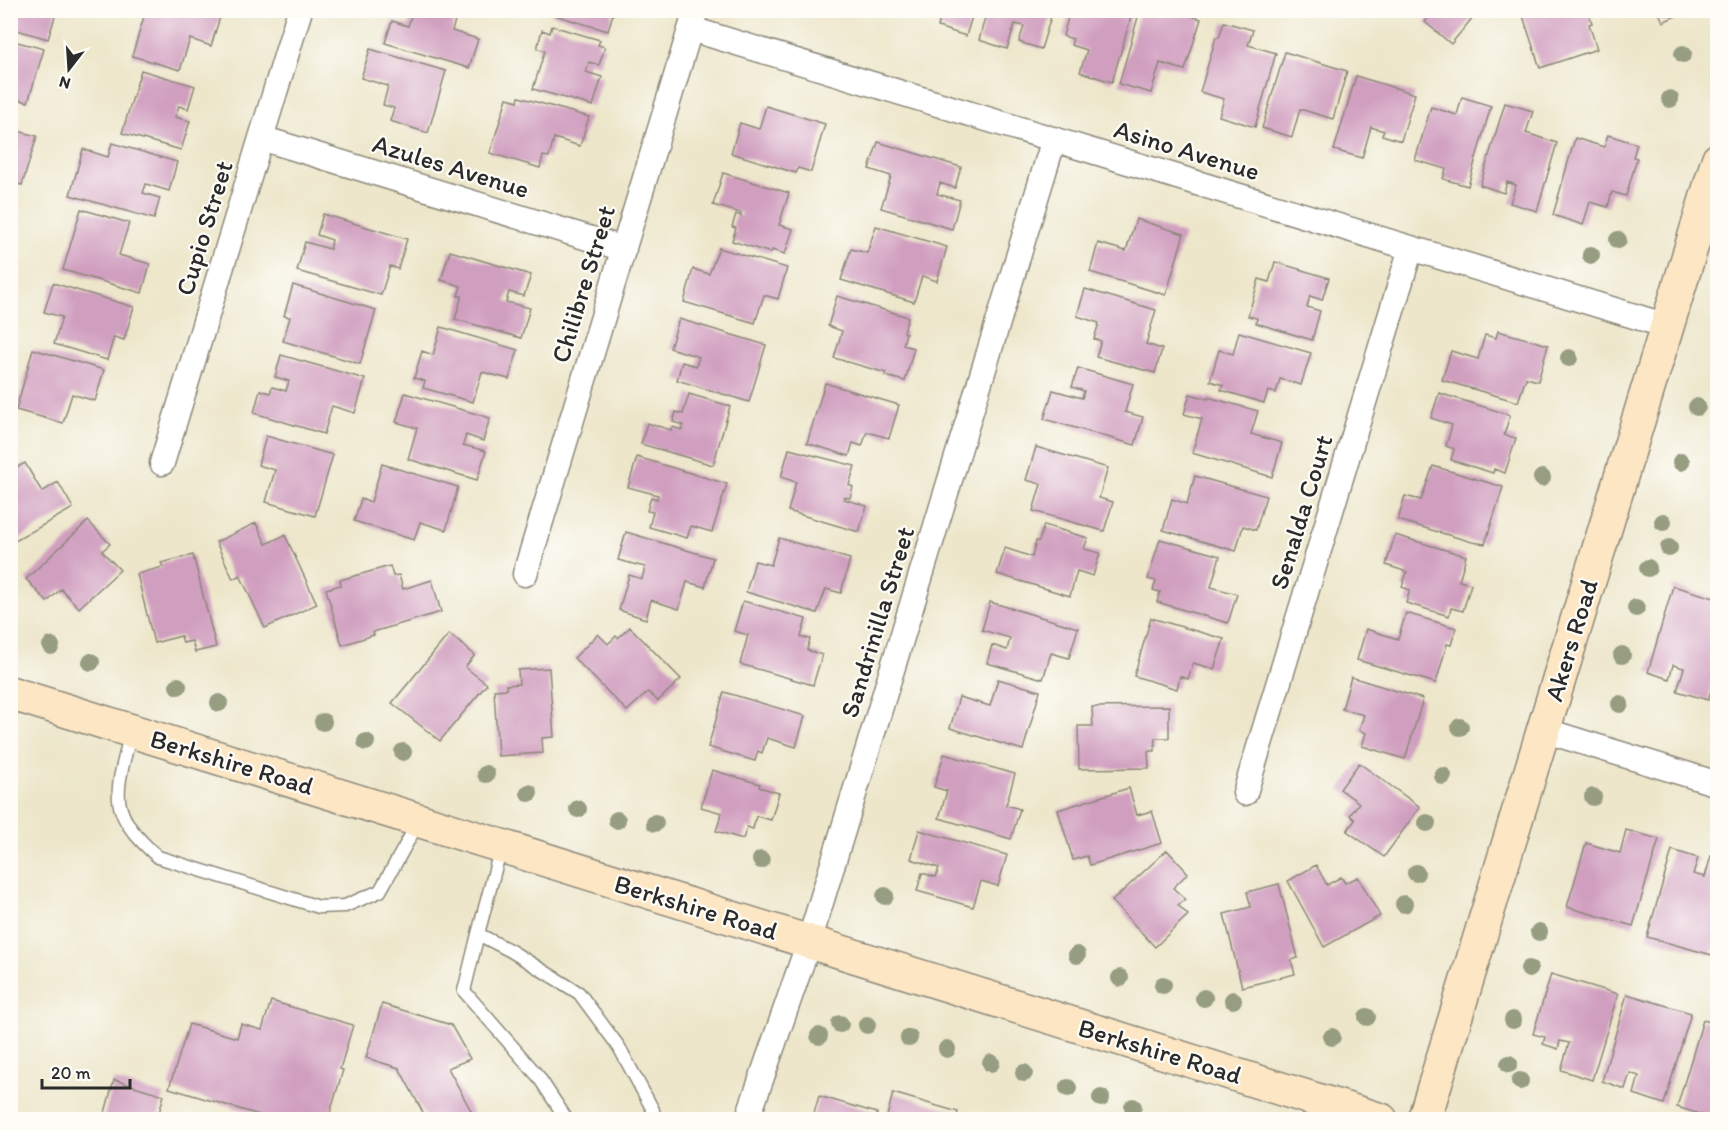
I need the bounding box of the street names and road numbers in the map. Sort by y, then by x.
street label: Asino Avenue [1110,113,1264,187]
street label: Azules Avenue [369,127,533,205]
street label: Cupio Street [168,156,240,299]
street label: Chilibre Street [544,201,622,367]
street label: Senalda Court [1262,431,1340,593]
street label: Sandrinilla Street [833,522,921,721]
street label: Akers Road [1537,574,1605,705]
street label: Berkshire Road [146,722,318,802]
street label: Berkshire Road [610,867,782,947]
street label: Berkshire Road [1074,1011,1246,1091]

